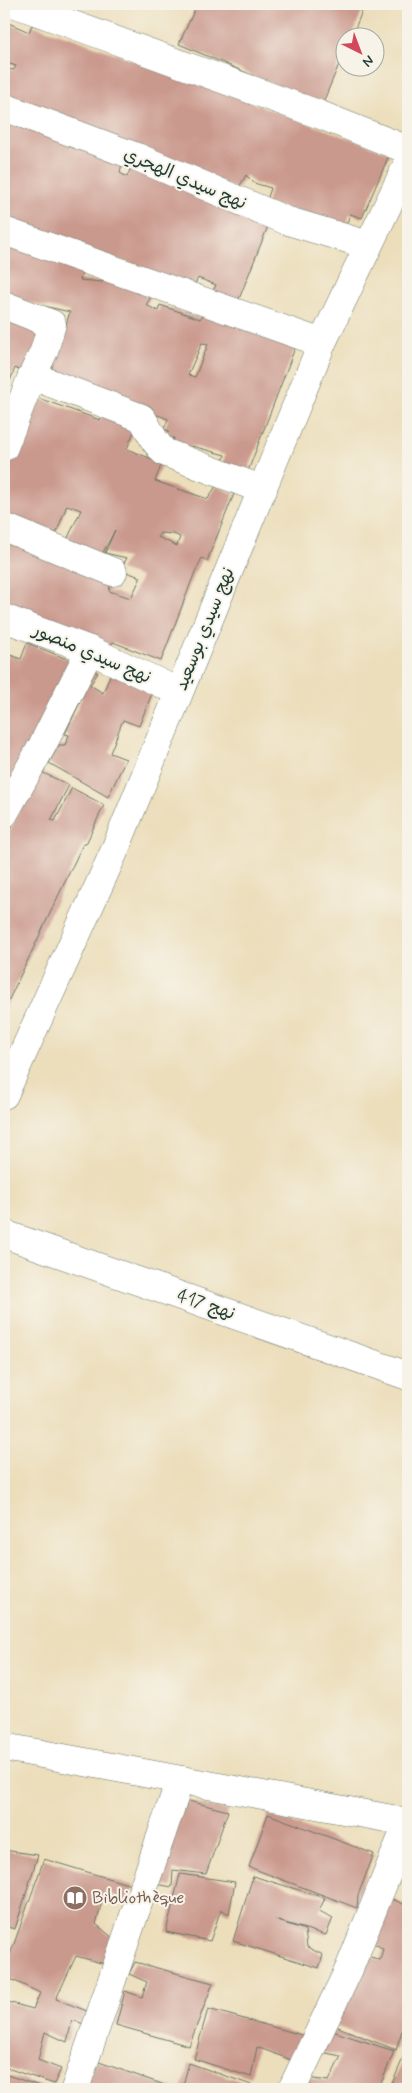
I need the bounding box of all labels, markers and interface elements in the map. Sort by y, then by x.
north arrow [334,28,384,78]
text: N [359,51,378,71]
street label: نهج سيدي الهجري [120,142,250,216]
street label: نهج سيدي بوسعيد [169,564,241,694]
street label: نهج سيدي منصور [27,618,155,690]
street label: نهج 417 [174,1284,238,1326]
library icon: Bibliothèque [62,1885,88,1911]
place label: Bibliothèque [92,1886,184,1910]

